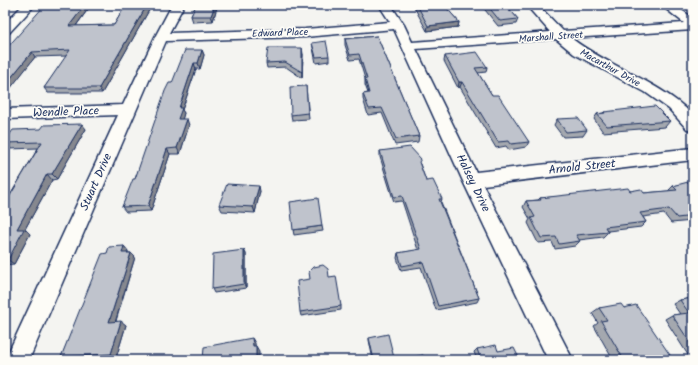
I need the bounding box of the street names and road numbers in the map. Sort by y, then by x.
street label: Edward Place [252,24,309,42]
street label: Marshall Street [518,27,584,47]
street label: Macarthur Drive [577,45,644,92]
street label: Wendle Place [33,101,100,123]
street label: Stuart Drive [75,150,117,214]
street label: Halsey Drive [451,151,496,216]
street label: Arnold Street [548,154,617,180]

